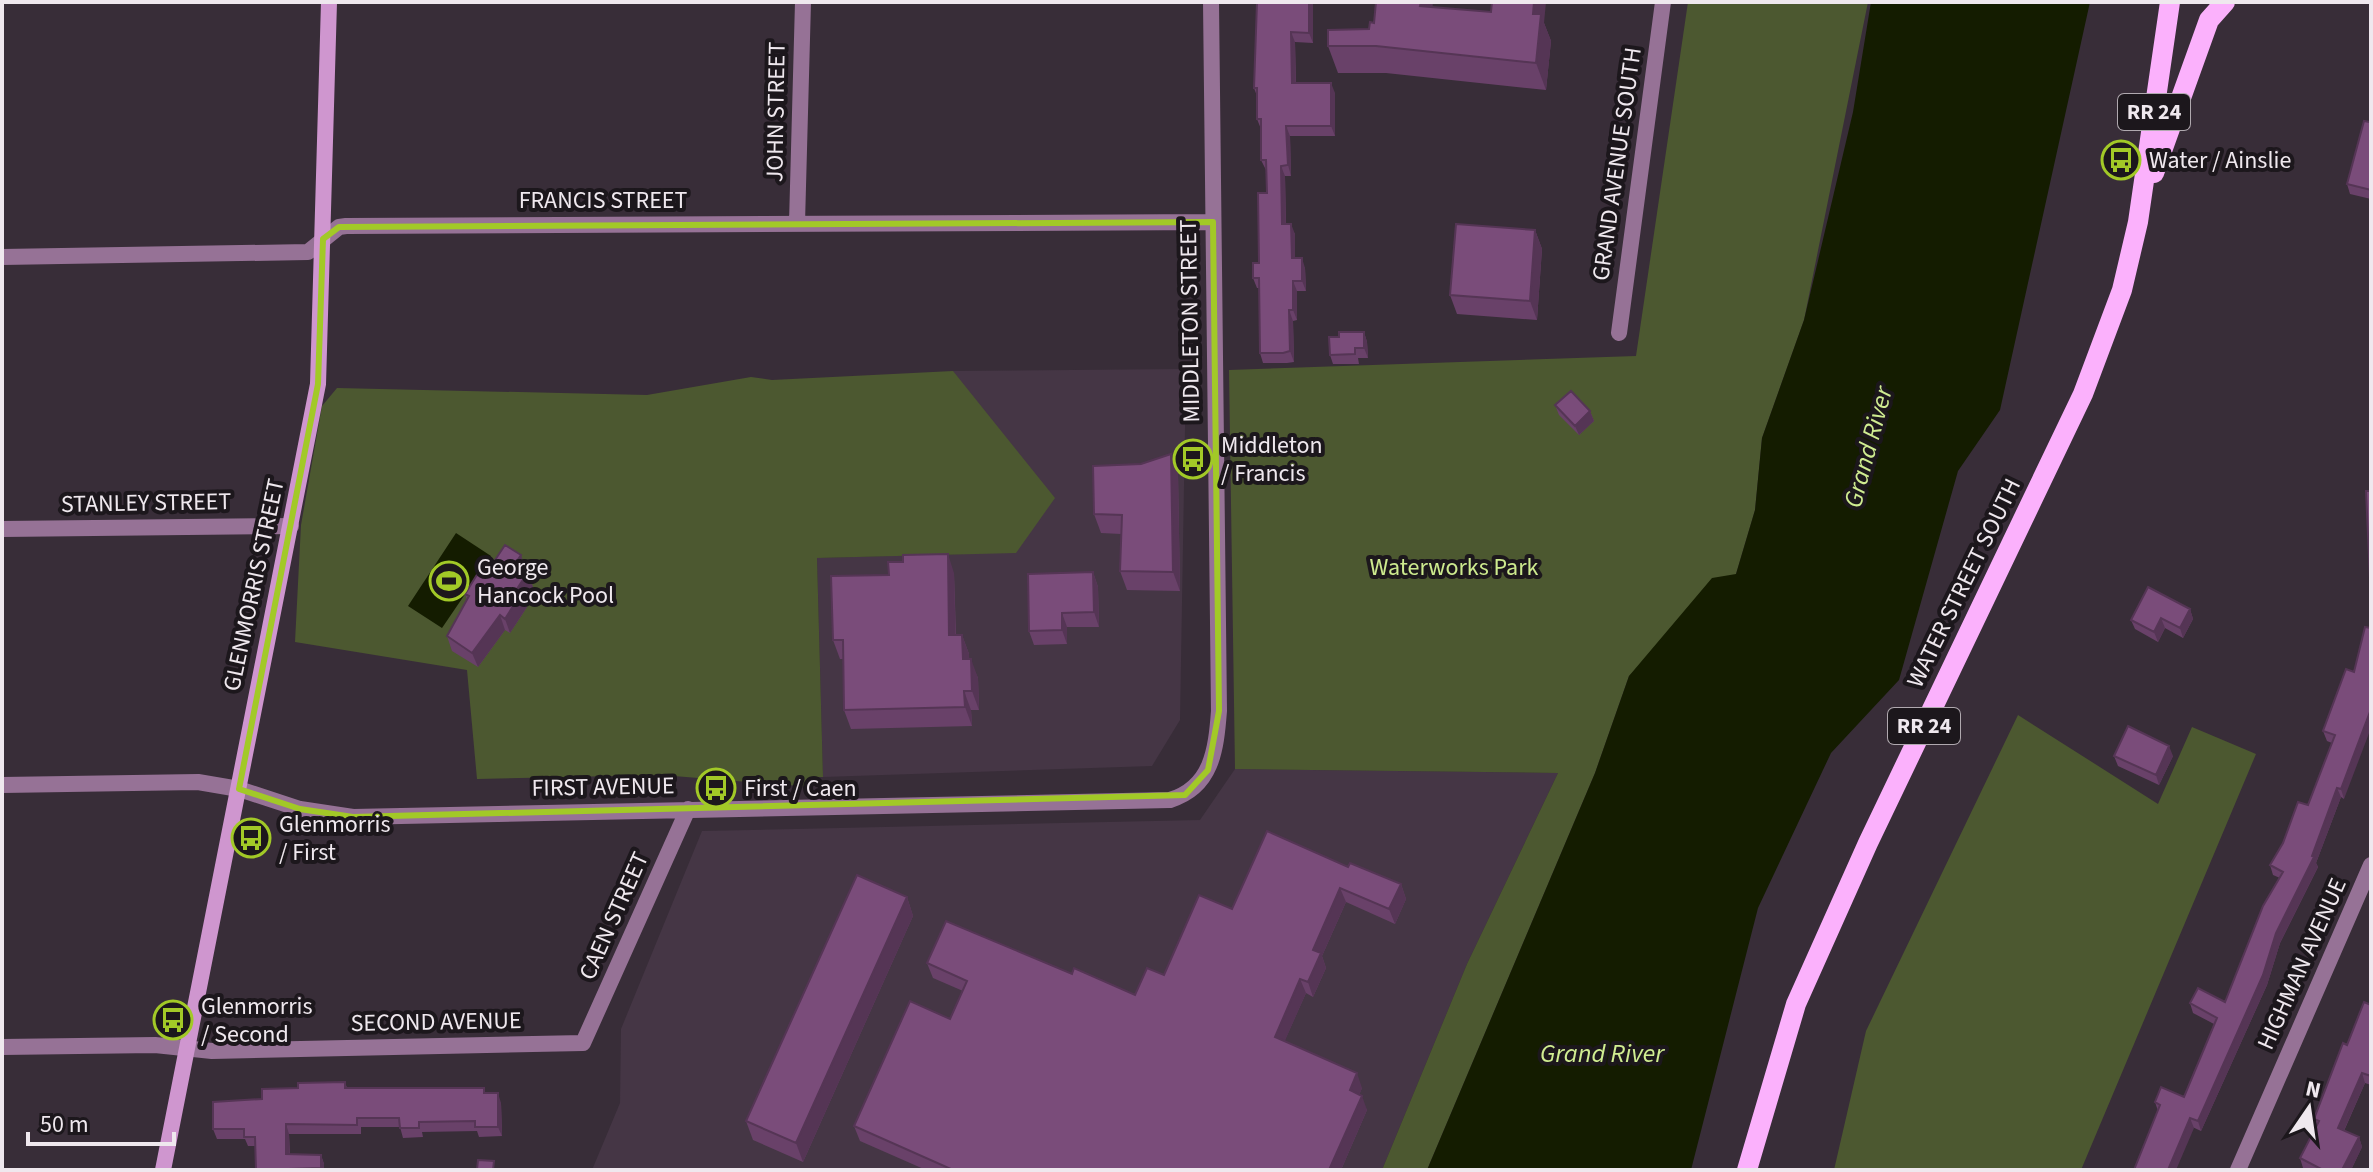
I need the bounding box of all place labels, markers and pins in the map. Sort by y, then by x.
bus stop icon: Water / Ainslie [2100,139,2142,181]
place label: Water / Ainslie [2149,143,2291,178]
place label: Middleton / Francis [1221,428,1323,491]
bus stop icon: Middleton / Francis [1172,438,1214,480]
place label: George Hancock Pool [477,550,614,613]
sports icon: George Hancock Pool [428,560,470,602]
bus stop icon: First / Caen [695,767,737,809]
place label: First / Caen [744,771,857,806]
place label: Glenmorris / First [279,807,390,870]
bus stop icon: Glenmorris / First [230,817,272,859]
place label: Glenmorris / Second [201,989,312,1052]
bus stop icon: Glenmorris / Second [152,999,194,1041]

